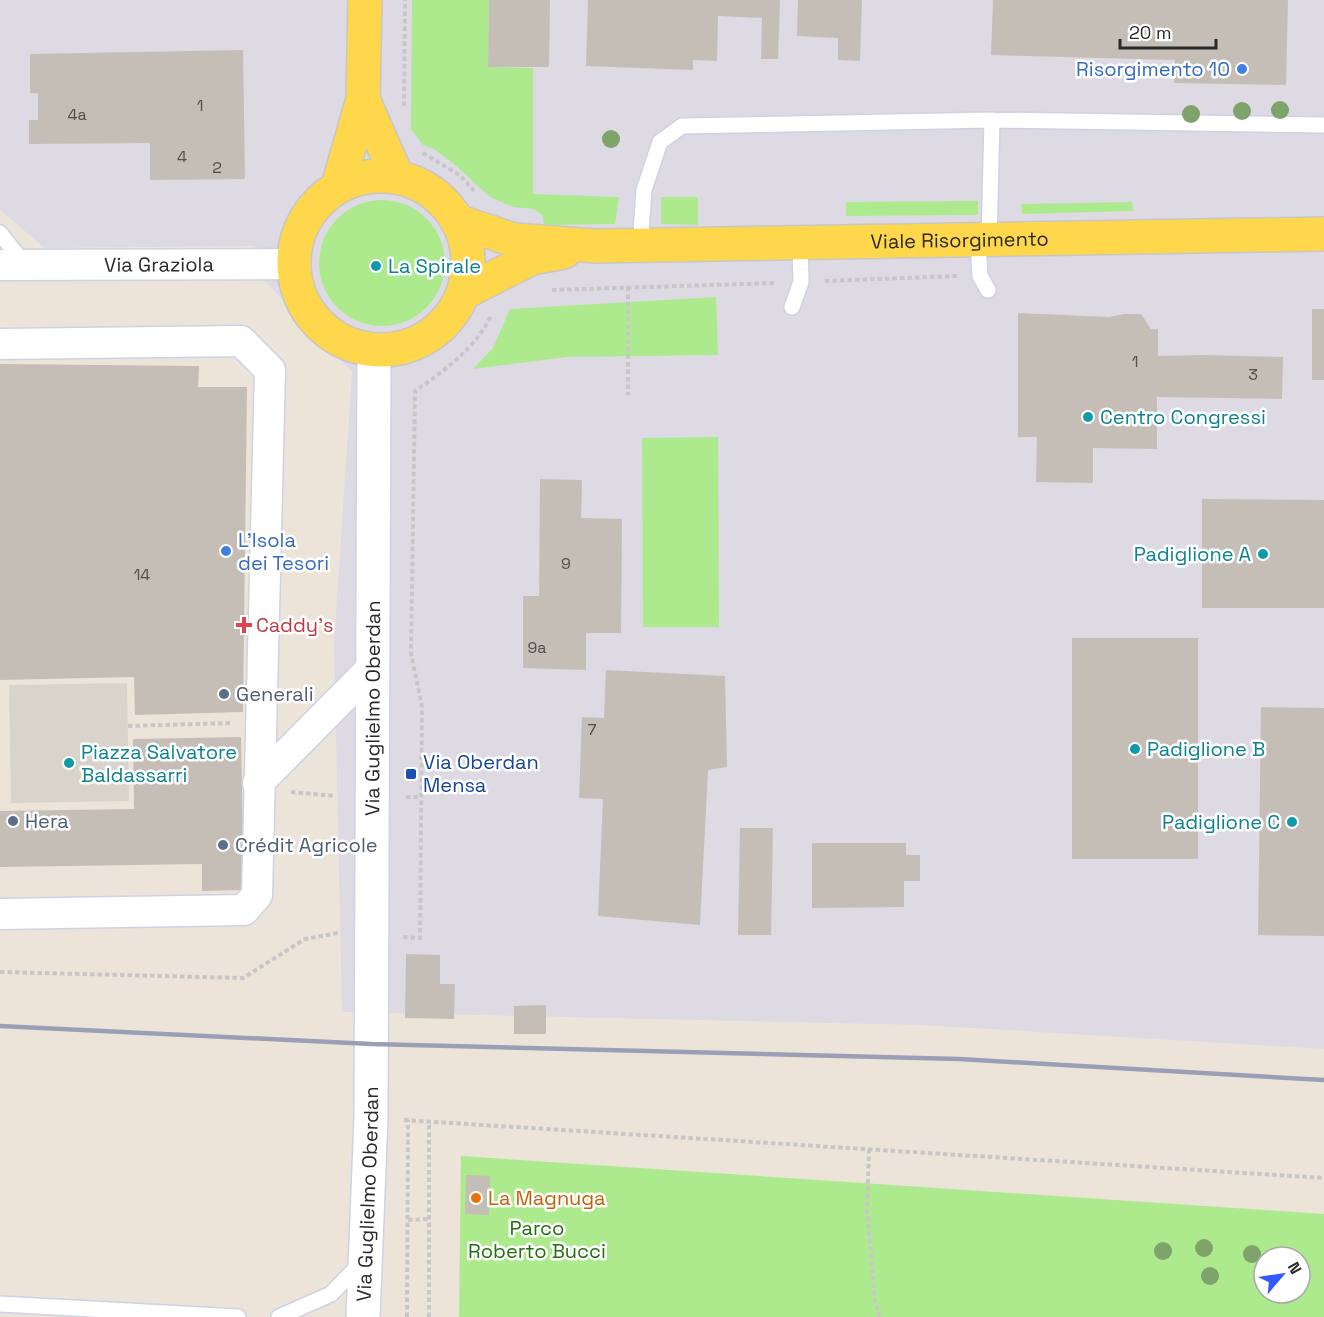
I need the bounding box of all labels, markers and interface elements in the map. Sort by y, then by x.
scale bar [1120,12,1216,50]
text: 20 m [1129,21,1172,44]
place label: Risorgimento 10 [1076,56,1230,82]
marker: Risorgimento 10 [1235,62,1249,76]
house number: 1 [197,95,203,116]
house number: 4a [67,104,87,125]
house number: 4 [177,146,187,167]
house number: 2 [212,157,222,178]
street label: Viale Risorgimento [870,226,1049,254]
street label: Via Graziola [104,251,214,278]
place label: La Spirale [388,253,481,279]
marker: La Spirale [369,259,383,273]
house number: 1 [1132,351,1138,372]
house number: 3 [1248,364,1258,385]
place label: Centro Congressi [1100,404,1266,430]
marker: Centro Congressi [1081,410,1095,424]
place label: L'Isola dei Tesori [238,527,329,576]
place label: Padiglione A [1134,541,1251,567]
marker: L'Isola dei Tesori [219,544,233,558]
marker: Padiglione A [1256,547,1270,561]
house number: 9 [561,553,571,574]
house number: 14 [134,564,150,585]
street label: Via Guglielmo Oberdan [359,600,386,816]
place label: Caddy's [256,612,334,638]
marker: Caddy's [237,618,251,632]
house number: 9a [528,637,547,658]
place label: Generali [236,681,314,707]
marker: Generali [217,687,231,701]
house number: 7 [587,719,597,740]
place label: Padiglione B [1147,736,1265,762]
place label: Piazza Salvatore Baldassarri [81,739,237,788]
marker: Padiglione B [1128,742,1142,756]
place label: Via Oberdan Mensa [423,749,539,798]
marker: Piazza Salvatore Baldassarri [62,756,76,770]
marker: Via Oberdan Mensa [404,767,418,781]
place label: Hera [25,808,69,834]
place label: Padiglione C [1162,809,1280,835]
marker: Hera [6,814,20,828]
marker: Padiglione C [1285,815,1299,829]
place label: Crédit Agricole [235,832,378,858]
marker: Crédit Agricole [216,838,230,852]
street label: Via Guglielmo Oberdan [351,1086,384,1302]
place label: La Magnuga [488,1185,606,1211]
marker: La Magnuga [469,1191,483,1205]
park label: Parco Roberto Bucci [468,1215,606,1264]
north arrow [1252,1245,1312,1305]
text: N [1283,1258,1306,1278]

